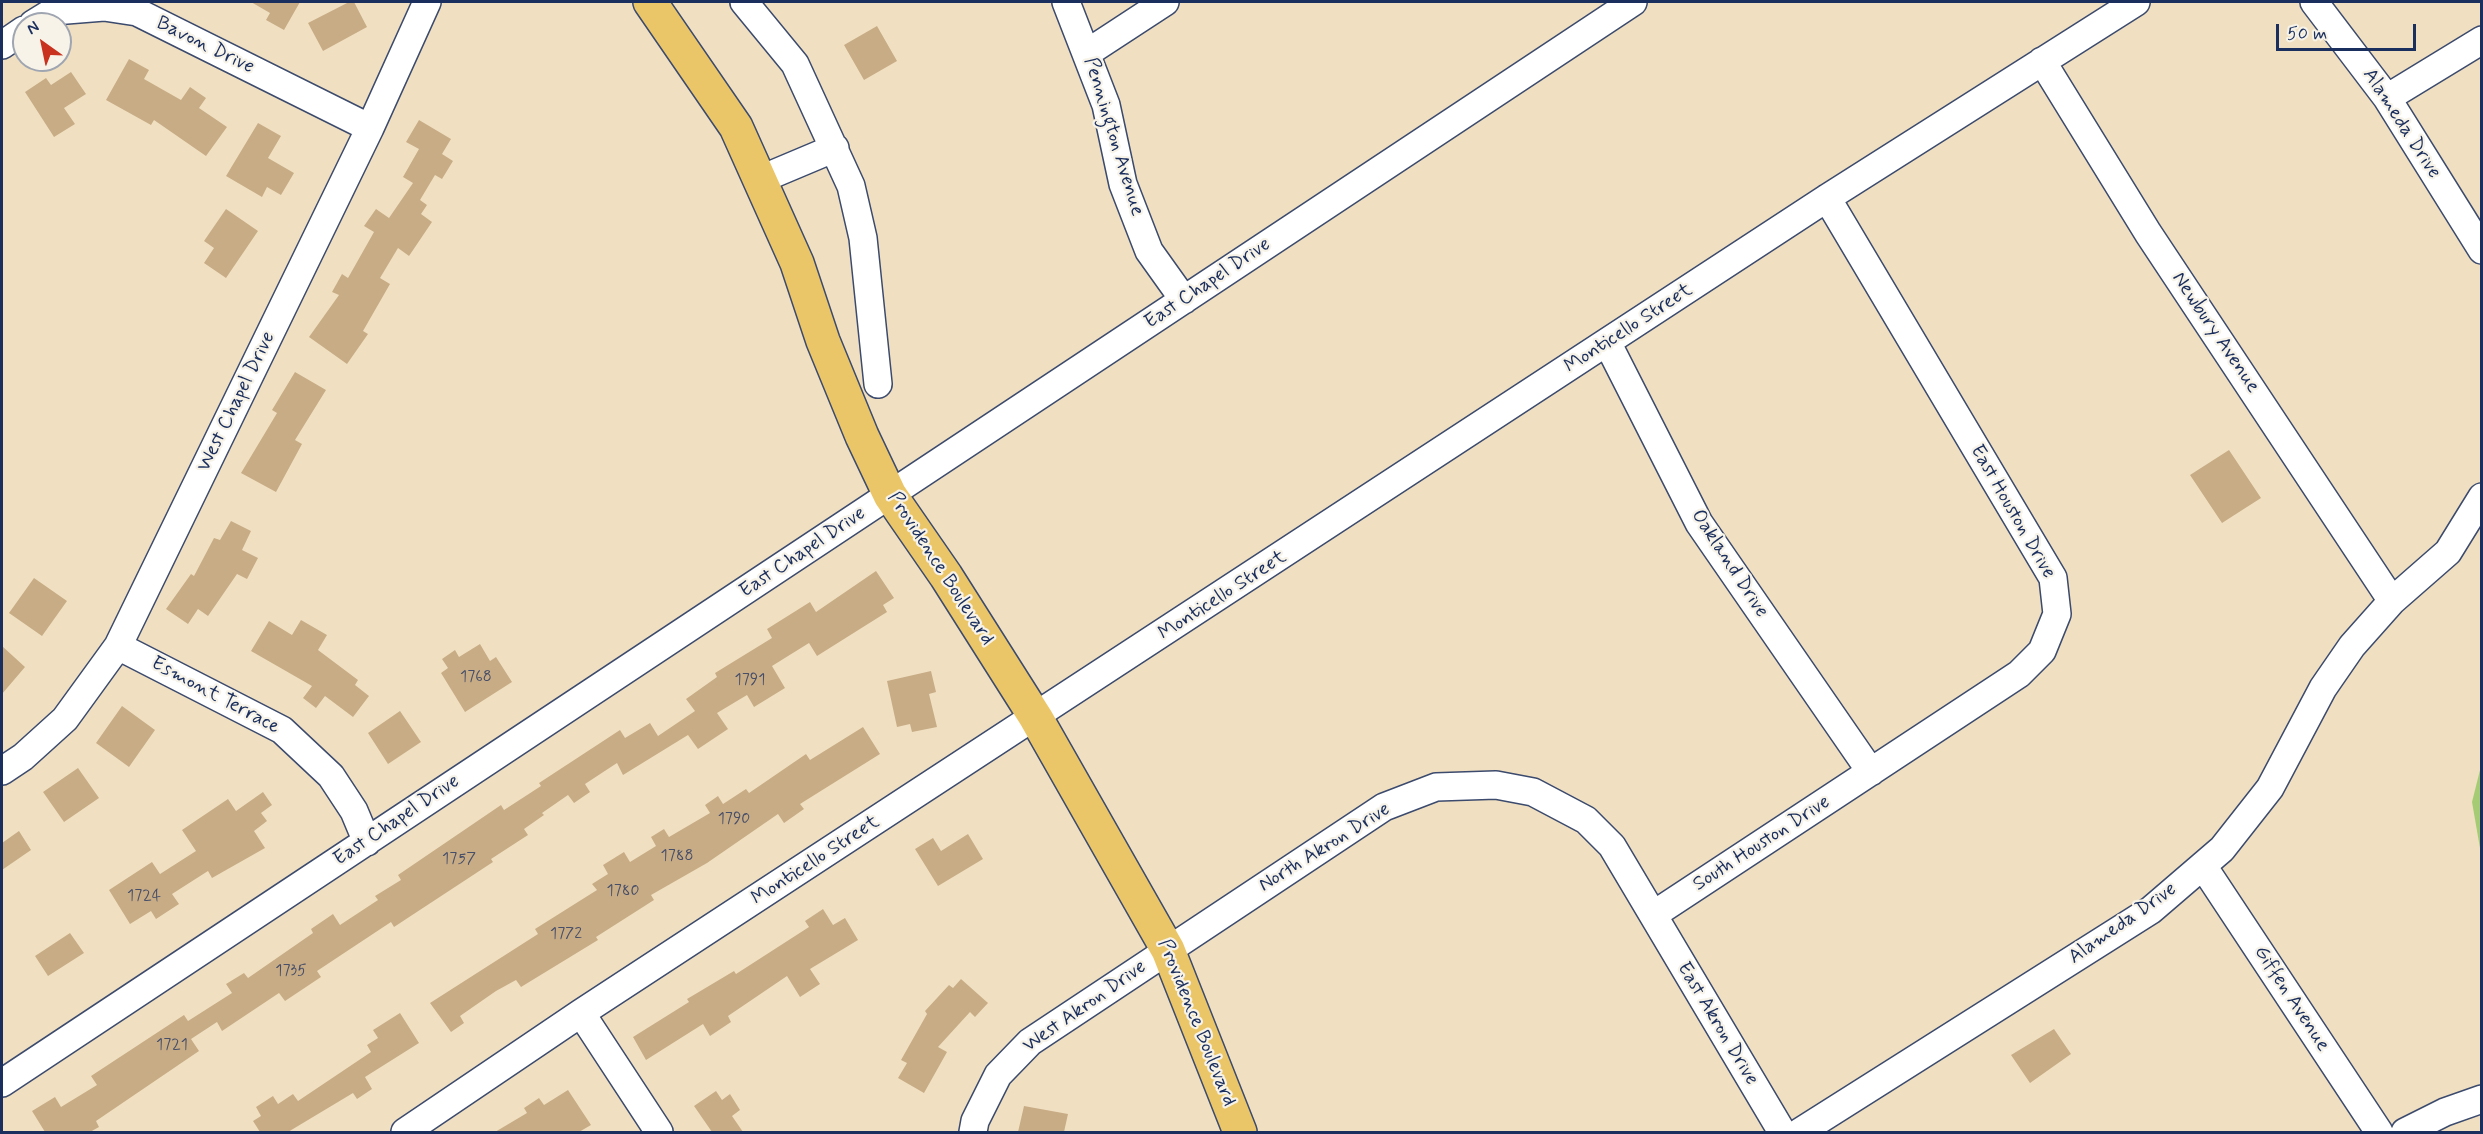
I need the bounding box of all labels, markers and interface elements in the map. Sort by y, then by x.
north arrow [12,12,72,72]
street label: Bavon Drive [152,12,258,80]
scale bar [2279,12,2418,50]
text: N [23,16,43,40]
text: 50 m [2287,22,2327,46]
street label: Pennington Avenue [1077,55,1149,219]
street label: Alameda Drive [2357,64,2445,184]
street label: East Chapel Drive [1140,233,1276,335]
street label: Newbury Avenue [2166,268,2264,398]
street label: Monticello Street [1561,279,1697,379]
street label: West Chapel Drive [193,328,281,476]
street label: East Houston Drive [1964,441,2060,583]
street label: Providence Boulevard [881,488,999,650]
street label: East Chapel Drive [735,502,871,604]
street label: Oakland Drive [1685,505,1773,623]
street label: Monticello Street [1155,546,1291,646]
street label: Esmont Terrace [147,652,283,740]
house number: 1768 [460,668,492,688]
house number: 1791 [735,671,765,691]
street label: East Chapel Drive [329,770,465,872]
street label: South Houston Drive [1689,791,1835,897]
street label: North Akron Drive [1255,798,1395,898]
house number: 1790 [718,810,750,830]
street label: Monticello Street [748,811,884,911]
house number: 1788 [661,847,693,867]
house number: 1757 [442,850,476,870]
street label: Alameda Drive [2064,878,2182,970]
house number: 1780 [607,882,639,902]
house number: 1724 [127,887,161,907]
house number: 1772 [550,925,582,945]
street label: Providence Boulevard [1151,936,1241,1110]
street label: Giffen Avenue [2248,942,2334,1056]
street label: West Akron Drive [1019,956,1151,1058]
street label: East Akron Drive [1671,958,1763,1090]
house number: 1735 [275,962,307,982]
house number: 1721 [156,1036,188,1056]

